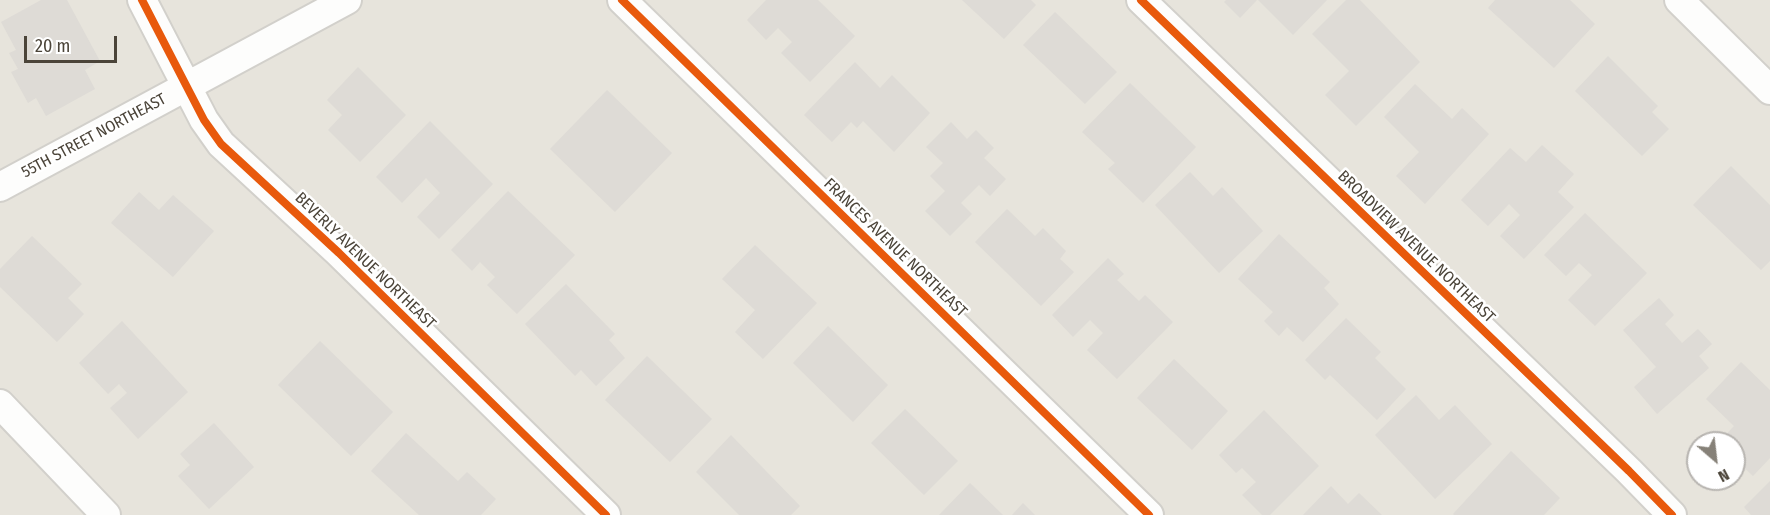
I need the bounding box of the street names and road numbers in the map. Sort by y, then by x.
street label: 55TH STREET NORTHEAST [18,90,170,182]
street label: BROADVIEW AVENUE NORTHEAST [1334,167,1498,327]
street label: FRANCES AVENUE NORTHEAST [819,175,971,321]
street label: BEVERLY AVENUE NORTHEAST [291,189,439,333]

